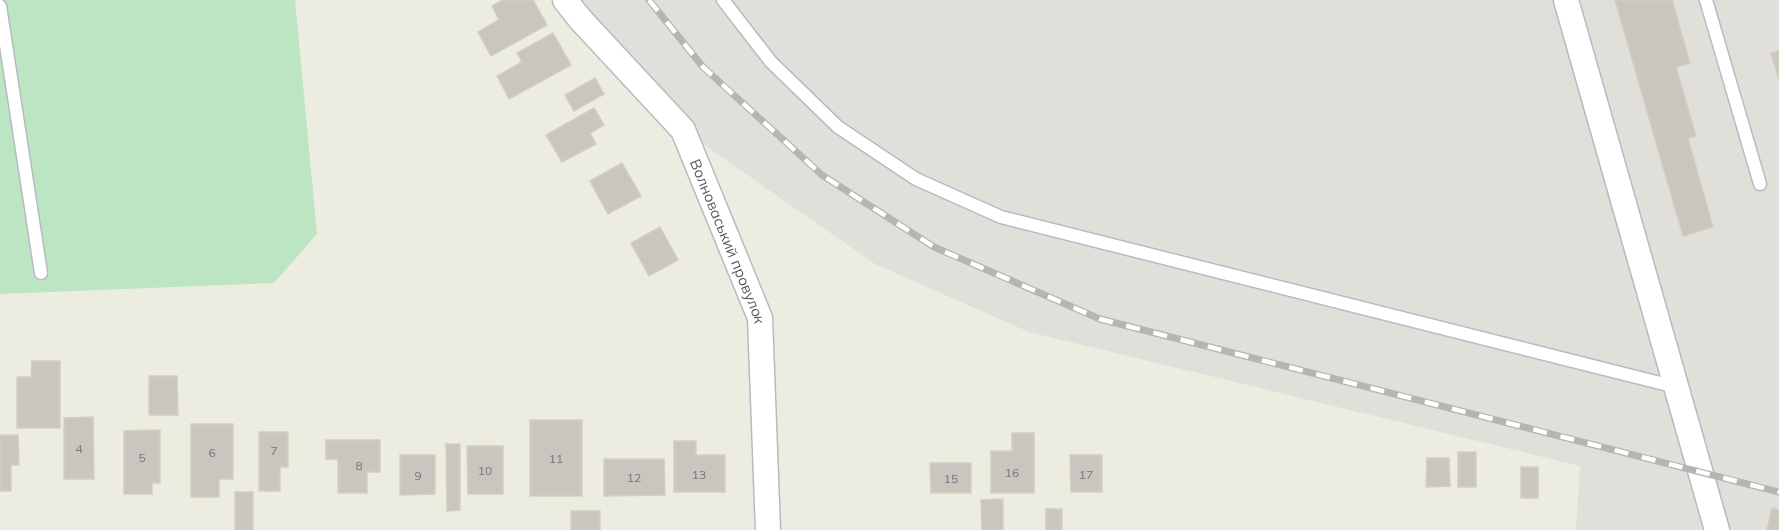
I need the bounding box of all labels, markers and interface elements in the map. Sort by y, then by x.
street label: Волноваський провулок [686,156,770,325]
house number: 4 [75,441,83,456]
house number: 7 [270,443,278,458]
house number: 6 [208,445,216,460]
house number: 5 [138,450,146,465]
house number: 11 [549,451,563,466]
house number: 8 [355,458,363,473]
house number: 10 [478,463,492,478]
house number: 16 [1005,465,1019,480]
house number: 13 [692,467,706,482]
house number: 17 [1079,467,1093,482]
house number: 9 [414,468,422,483]
house number: 12 [627,470,641,485]
house number: 15 [944,471,958,486]

